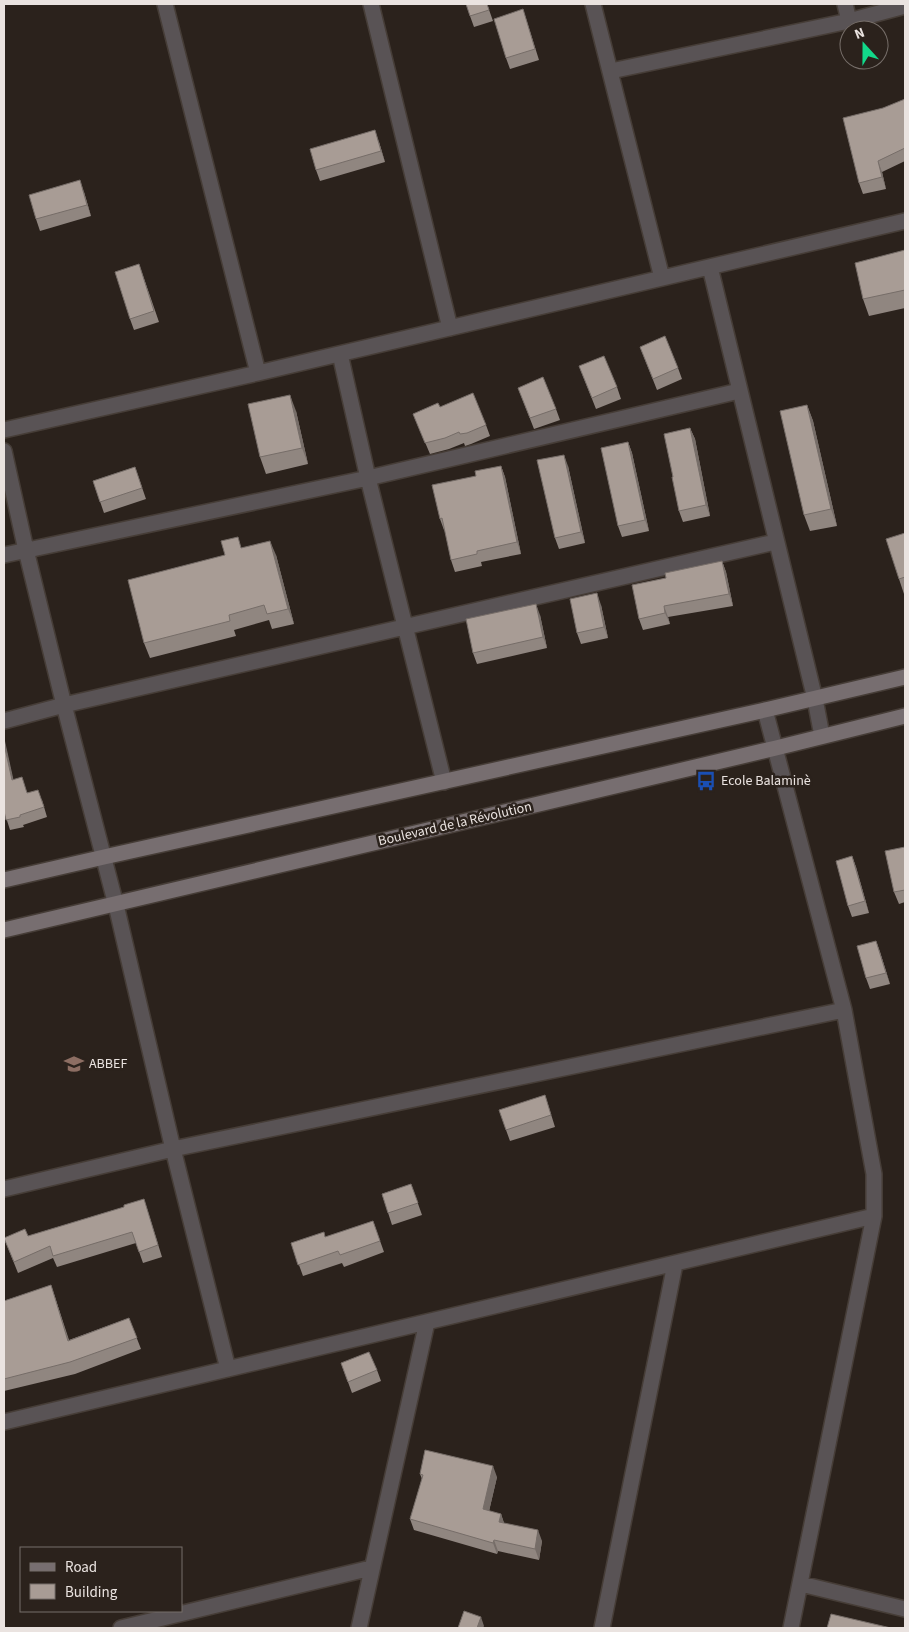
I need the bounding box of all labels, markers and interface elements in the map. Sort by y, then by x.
north arrow [839,20,889,70]
text: N [852,23,868,45]
bus stop icon: Ecole Balaminè [695,770,717,792]
place label: Ecole Balaminè [721,771,811,791]
street label: Boulevard de la Révolution [376,797,534,851]
school or university icon: ABBEF [63,1053,85,1075]
place label: ABBEF [89,1054,127,1074]
legend [20,1547,182,1612]
text: Road [65,1557,97,1578]
text: Building [65,1582,118,1603]

